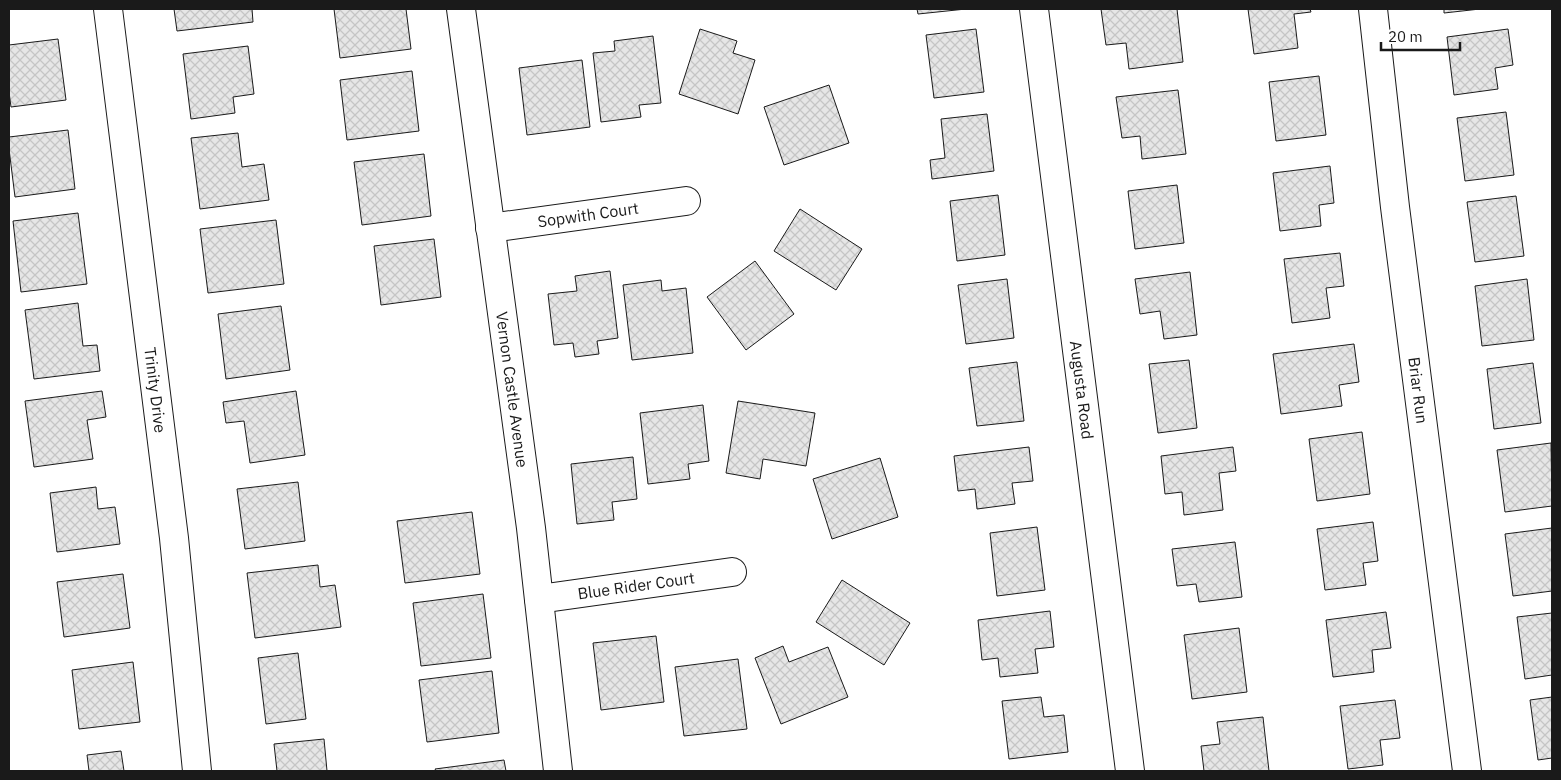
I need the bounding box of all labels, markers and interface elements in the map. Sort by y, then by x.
scale bar [1381,20,1460,52]
text: 20 m [1388,27,1423,46]
street label: Sopwith Court [536,198,640,231]
street label: Vernon Castle Avenue [492,310,533,469]
street label: Augusta Road [1066,339,1098,440]
street label: Trinity Drive [140,346,171,434]
street label: Briar Run [1404,356,1433,425]
street label: Blue Rider Court [576,567,696,604]

